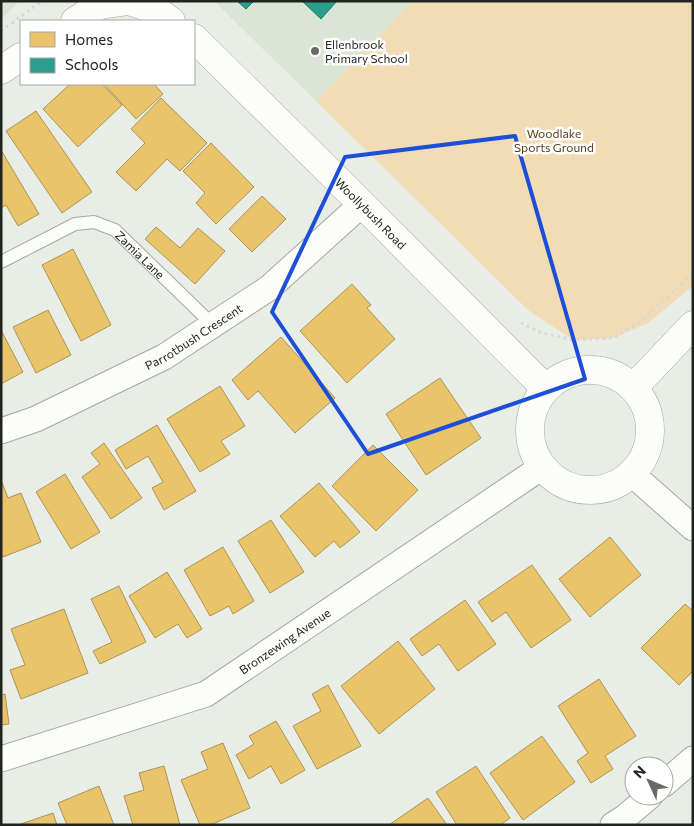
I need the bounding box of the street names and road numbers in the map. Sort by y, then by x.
street label: Woollybush Road [333,175,409,252]
street label: Zamia Lane [113,228,168,281]
street label: Parrotbush Crescent [143,301,245,372]
street label: Bronzewing Avenue [236,605,333,677]

